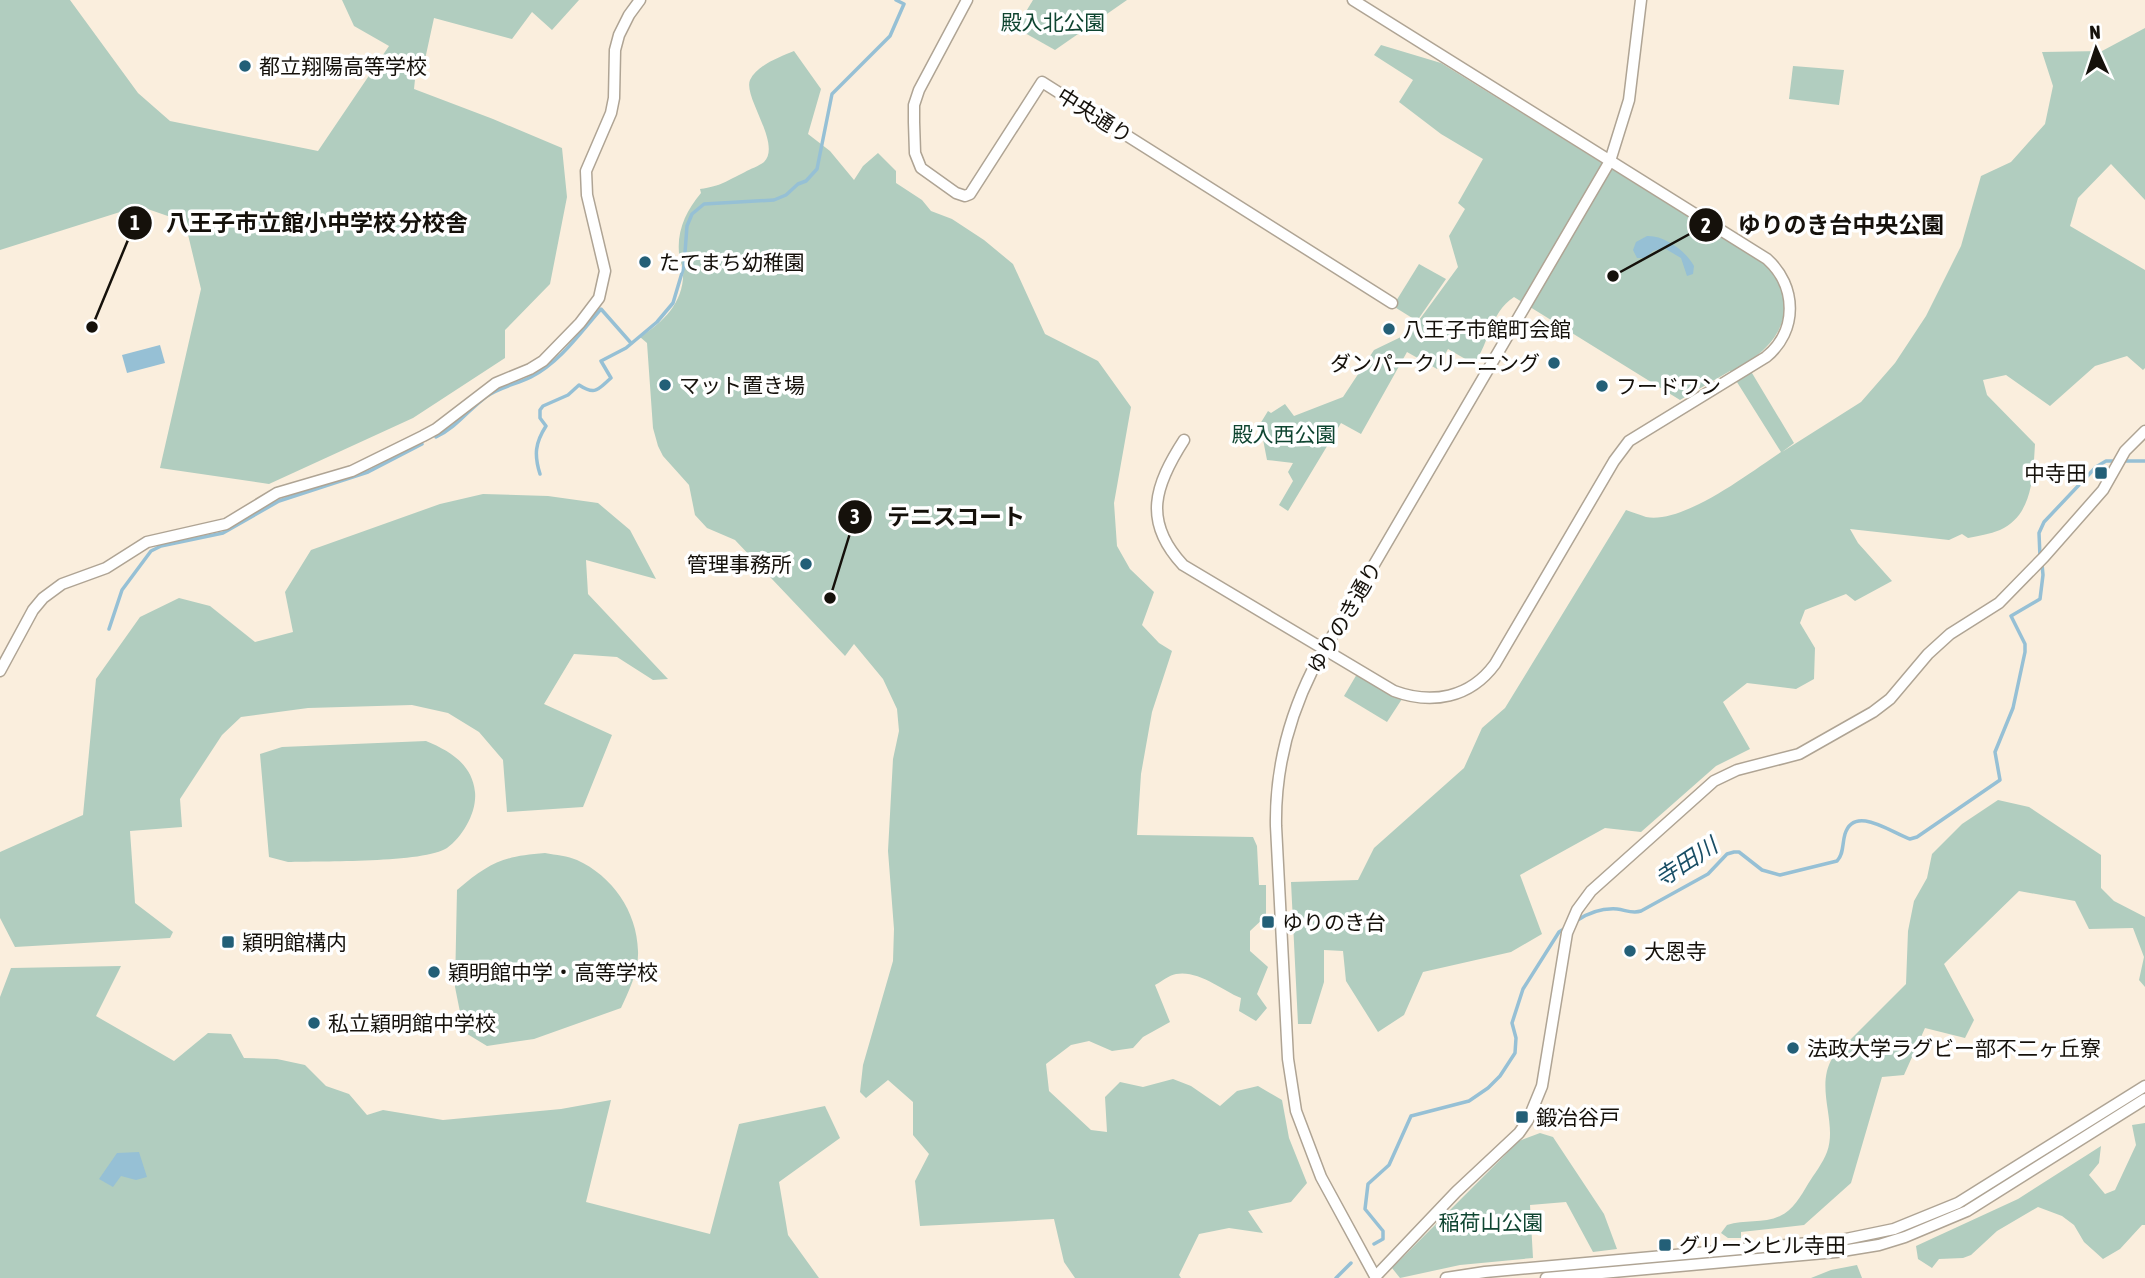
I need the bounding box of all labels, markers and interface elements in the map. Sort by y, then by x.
park label: 殿入北公園 [1001,10,1106,34]
north arrow [2061,14,2131,84]
text: N [2089,21,2101,43]
place label: 都立翔陽高等学校 [259,54,427,78]
marker: 都立翔陽高等学校 [237,58,253,74]
street label: 中央通り [1053,83,1137,147]
callout: 八王子市立館小中学校 分校舎 [117,201,482,245]
callout: ゆりのき台中央公園 [1689,203,1959,247]
text: 1 [130,210,140,234]
text: 八王子市立館小中学校 分校舎 [166,210,468,236]
text: ゆりのき台中央公園 [1738,212,1944,238]
text: 2 [1701,213,1711,237]
place label: たてまち幼稚園 [659,250,805,274]
marker: たてまち幼稚園 [637,254,653,270]
place label: 八王子市館町会館 [1403,317,1571,341]
marker: 八王子市館町会館 [1381,321,1397,337]
place label: ダンパークリーニング [1330,351,1540,375]
marker: ダンパークリーニング [1546,355,1562,371]
place label: マット置き場 [679,373,805,397]
place label: フードワン [1616,374,1721,398]
marker: マット置き場 [657,377,673,393]
marker: フードワン [1594,378,1610,394]
park label: 殿入西公園 [1232,422,1337,446]
place label: 中寺田 [2024,461,2087,485]
marker: 中寺田 [2093,465,2109,481]
callout: テニスコート [838,495,1039,539]
text: 3 [850,504,860,528]
text: テニスコート [887,504,1025,530]
place label: 管理事務所 [687,552,792,576]
marker: 管理事務所 [798,556,814,572]
street label: ゆりのき通り [1302,557,1386,677]
water label: 寺田川 [1650,831,1725,892]
place label: ゆりのき台 [1282,910,1386,934]
marker: ゆりのき台 [1260,914,1276,930]
place label: 穎明館構内 [242,930,347,954]
marker: 穎明館構内 [220,934,236,950]
place label: 大恩寺 [1644,939,1707,963]
marker: 大恩寺 [1622,943,1638,959]
place label: 穎明館中学・高等学校 [448,960,658,984]
marker: 穎明館中学・高等学校 [426,964,442,980]
place label: 私立穎明館中学校 [328,1011,496,1035]
marker: 私立穎明館中学校 [306,1015,322,1031]
place label: 法政大学ラグビー部不二ヶ丘寮 [1807,1036,2101,1060]
marker: 法政大学ラグビー部不二ヶ丘寮 [1785,1040,1801,1056]
place label: 鍛冶谷戸 [1536,1105,1620,1129]
marker: 鍛冶谷戸 [1514,1109,1530,1125]
park label: 稲荷山公園 [1439,1210,1544,1234]
place label: グリーンヒル寺田 [1679,1233,1846,1257]
marker: グリーンヒル寺田 [1657,1237,1673,1253]

